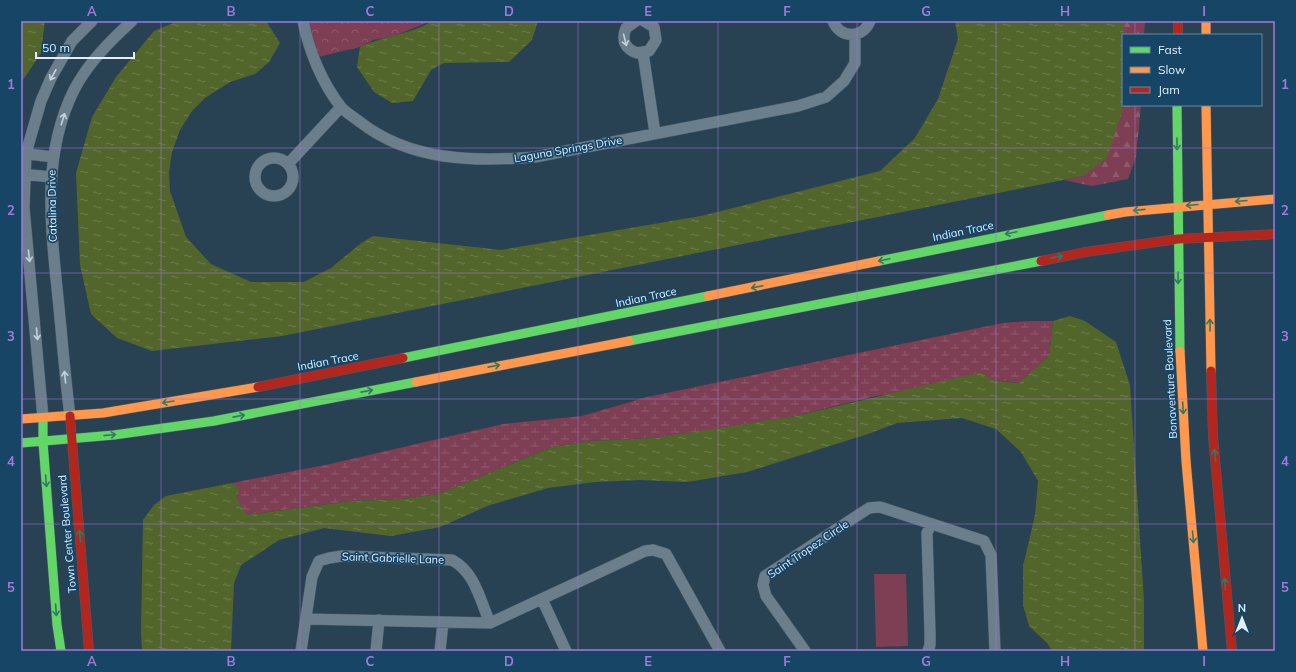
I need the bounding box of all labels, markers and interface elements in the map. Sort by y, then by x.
text: A [87,3,97,19]
text: B [227,3,236,19]
text: C [366,3,375,19]
text: D [504,3,514,19]
text: E [644,3,652,19]
text: F [783,3,791,19]
text: G [921,3,931,19]
text: H [1060,3,1070,19]
text: I [1202,3,1206,19]
scale bar [36,34,134,60]
one-way arrow [622,34,629,47]
legend [1122,34,1262,106]
text: 50 m [42,40,70,55]
text: Fast [1158,42,1182,57]
text: Slow [1158,62,1186,77]
one-way arrow [49,69,56,81]
text: 1 [7,76,15,92]
text: 1 [1281,76,1289,92]
text: Jam [1158,82,1180,97]
one-way arrow [60,113,67,126]
street label: Laguna Springs Drive [513,133,623,165]
one-way arrow [1173,137,1181,150]
street label: Catalina Drive [44,170,60,242]
one-way arrow [1235,198,1248,205]
text: 2 [7,202,15,218]
one-way arrow [1186,202,1199,209]
text: 2 [1281,202,1289,218]
one-way arrow [1133,207,1146,214]
street label: Indian Trace [931,218,995,244]
one-way arrow [1005,230,1018,238]
one-way arrow [25,249,33,262]
one-way arrow [1050,253,1063,261]
one-way arrow [878,257,891,265]
one-way arrow [1174,271,1182,284]
one-way arrow [750,283,763,291]
street label: Indian Trace [614,284,678,310]
street label: Bonaventure Boulevard [1160,319,1180,439]
one-way arrow [1206,319,1213,332]
one-way arrow [33,327,40,340]
text: 3 [7,328,15,344]
text: 3 [1281,328,1289,344]
street label: Indian Trace [296,348,360,374]
one-way arrow [487,362,500,370]
one-way arrow [62,371,69,384]
one-way arrow [360,387,373,395]
one-way arrow [162,398,175,406]
one-way arrow [1179,401,1187,414]
one-way arrow [232,412,245,420]
one-way arrow [104,431,117,439]
one-way arrow [1211,449,1218,462]
text: 4 [7,453,15,469]
text: 4 [1281,453,1289,469]
one-way arrow [43,474,50,487]
street label: Town Center Boulevard [55,474,79,594]
street label: Saint Tropez Circle [765,517,851,581]
one-way arrow [76,530,83,543]
one-way arrow [1189,530,1196,543]
street label: Saint Gabrielle Lane [342,549,444,567]
one-way arrow [1222,578,1229,591]
text: 5 [7,579,15,595]
text: 5 [1281,579,1289,595]
north arrow [1222,598,1262,638]
text: N [1238,601,1246,615]
one-way arrow [53,603,60,616]
text: A [87,653,97,669]
text: B [227,653,236,669]
text: C [366,653,375,669]
text: D [504,653,514,669]
text: E [644,653,652,669]
text: F [783,653,791,669]
text: G [921,653,931,669]
text: H [1060,653,1070,669]
text: I [1202,653,1206,669]

